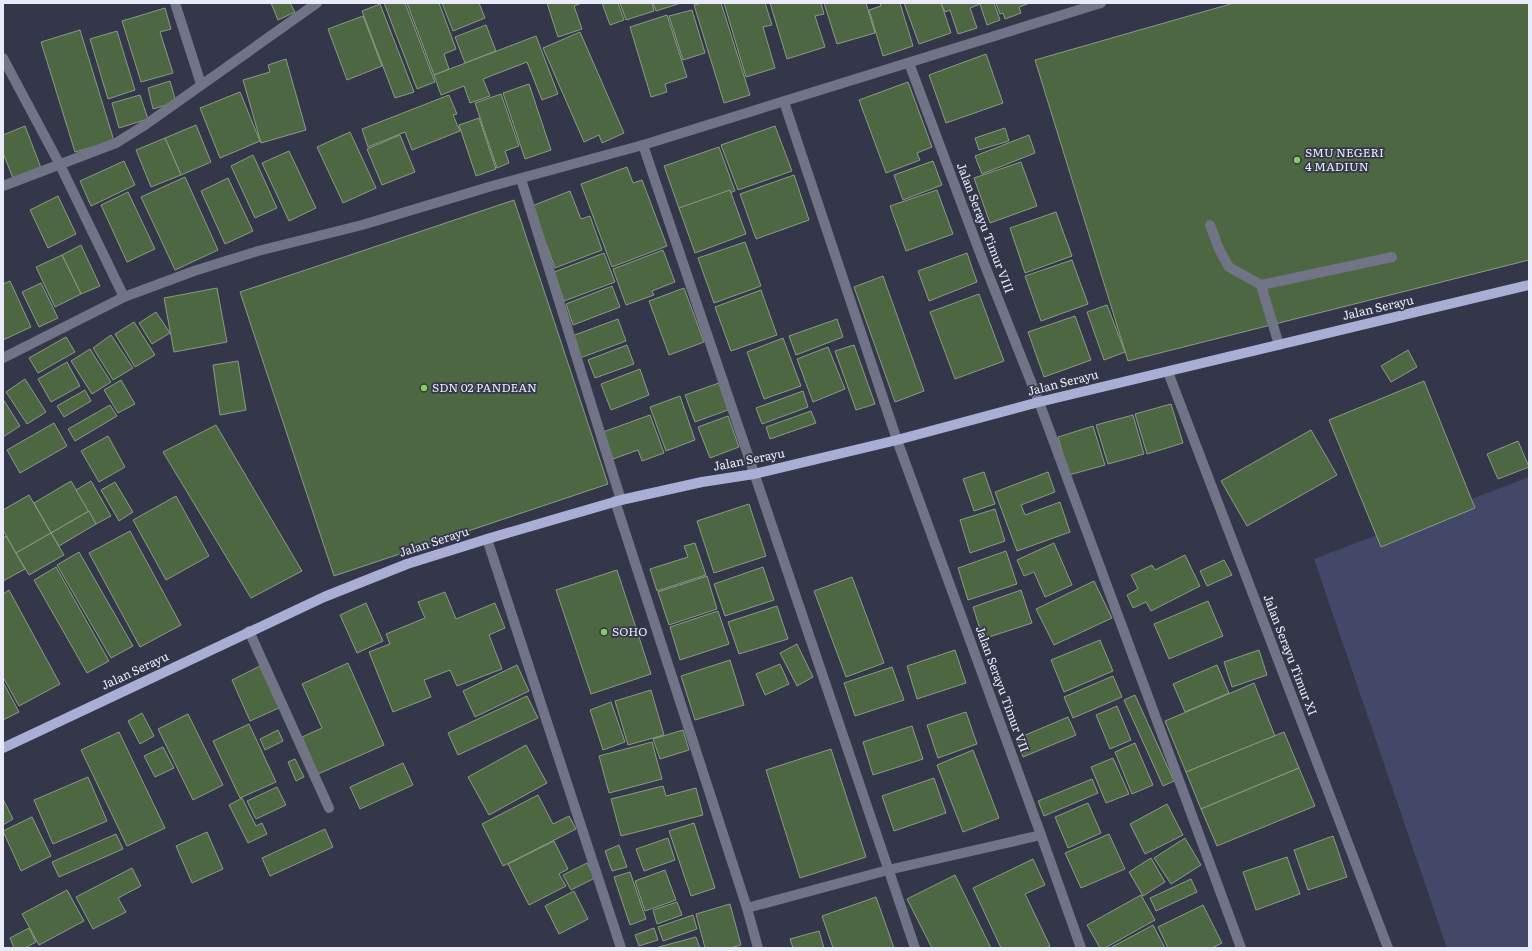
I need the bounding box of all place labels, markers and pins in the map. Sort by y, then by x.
place label: SMU NEGERI 4 MADIUN [1305,143,1384,175]
marker: SMU NEGERI 4 MADIUN [1292,155,1302,165]
place label: SDN 02 PANDEAN [432,378,537,396]
marker: SDN 02 PANDEAN [419,383,429,393]
place label: SOHO [612,622,647,640]
marker: SOHO [599,627,609,637]

